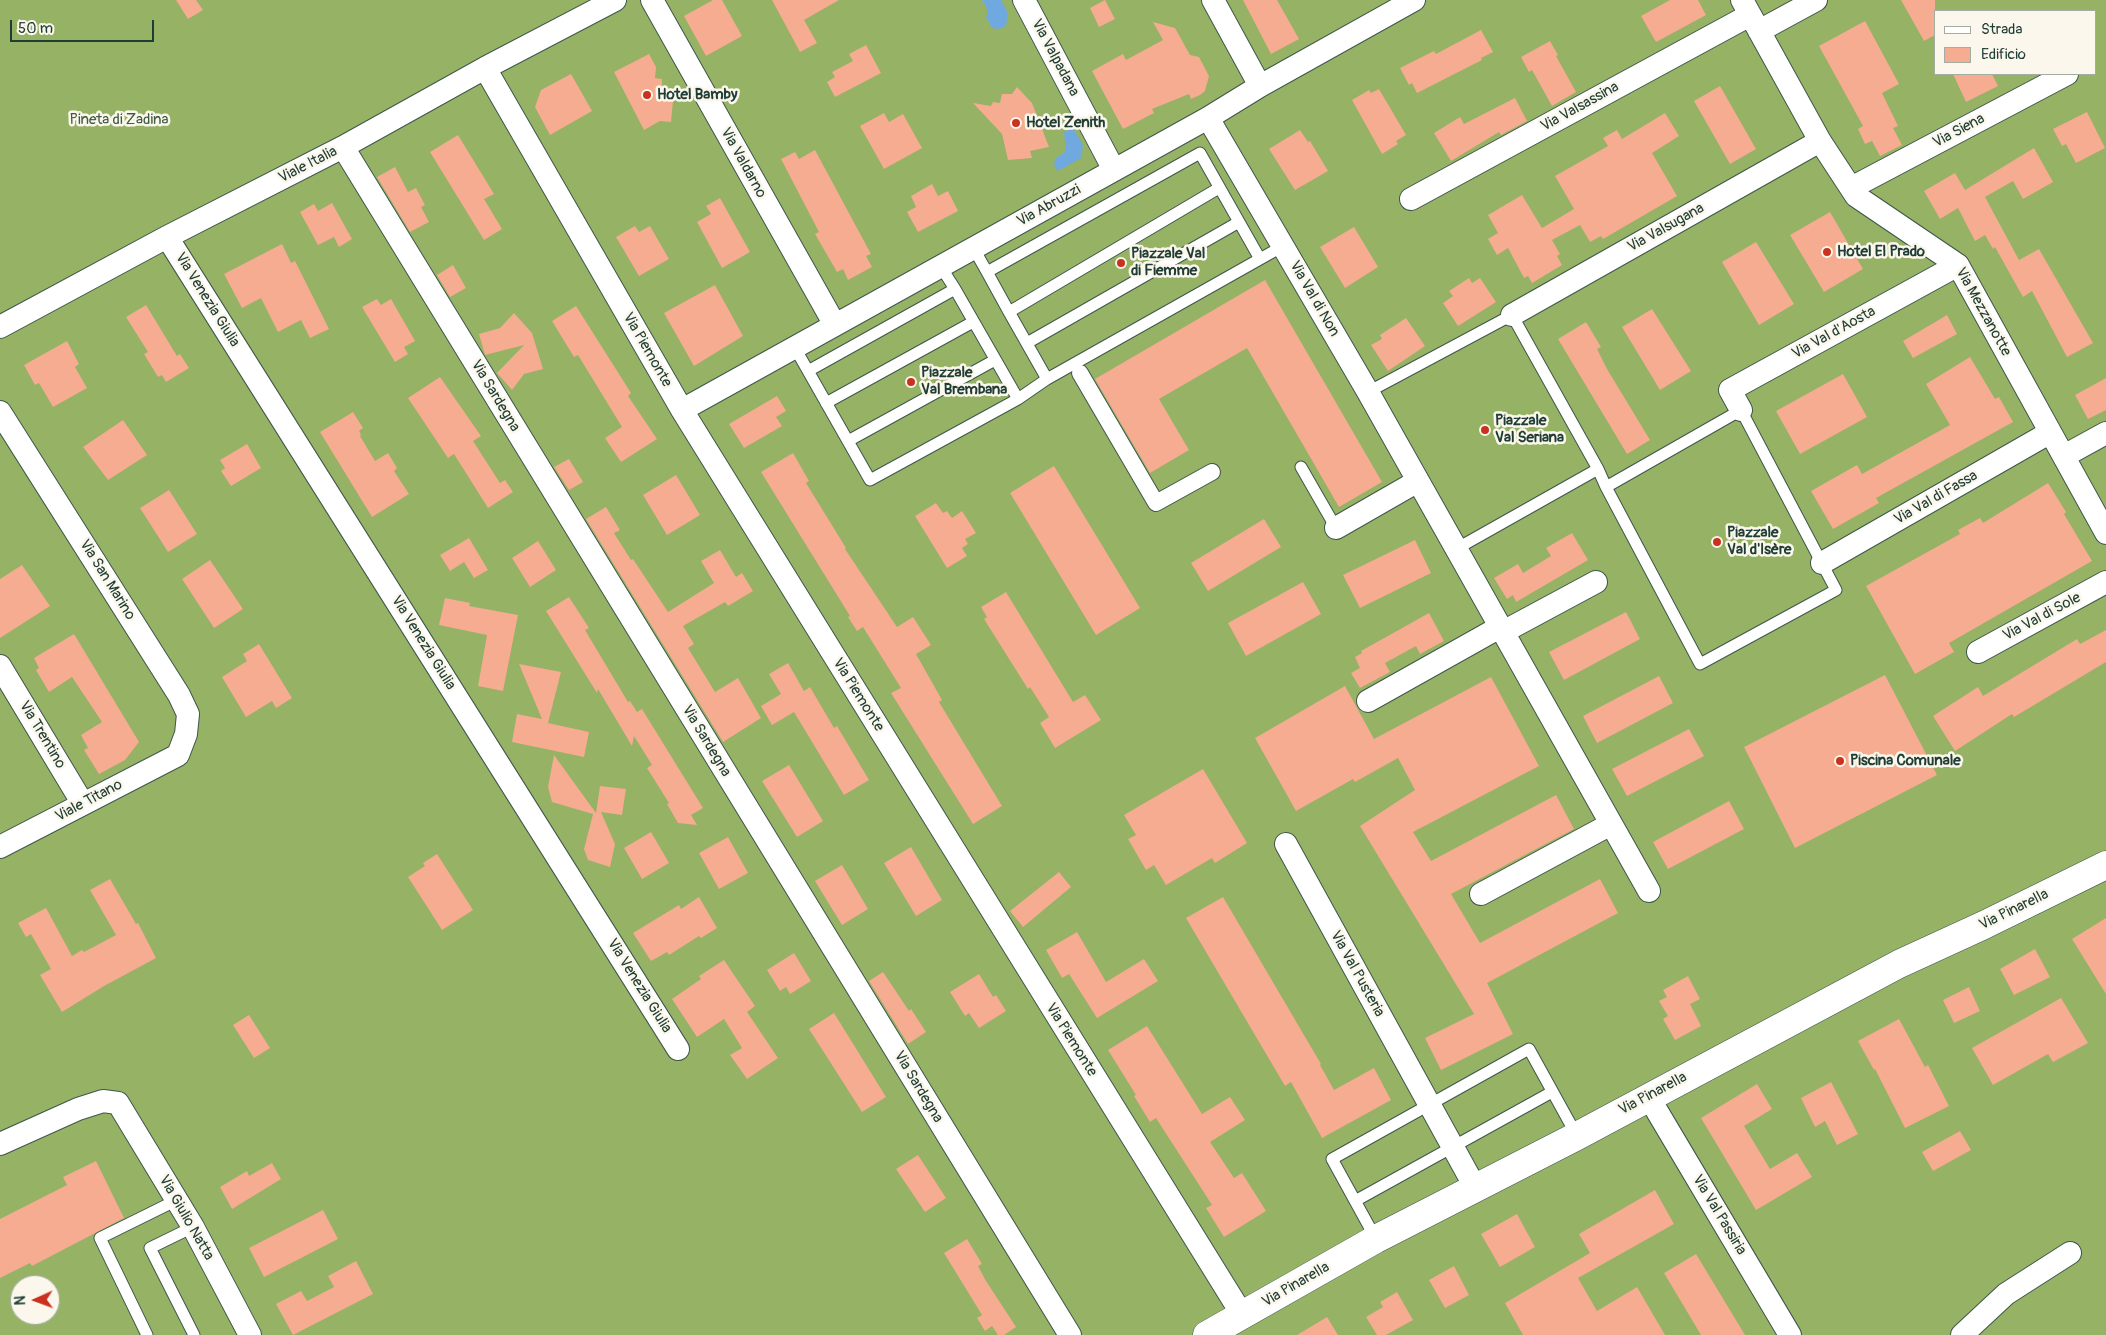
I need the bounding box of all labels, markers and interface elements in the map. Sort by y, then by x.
scale bar [12,10,156,42]
legend [1934,10,2096,75]
street label: Via Valpadana [1027,16,1083,100]
text: 50 m [18,19,53,38]
text: Strada [1981,20,2022,39]
text: Edificio [1981,45,2026,64]
street label: Via Valsassina [1538,78,1622,136]
place label: Hotel Bamby [657,86,737,104]
marker: Hotel Bamby [641,89,653,101]
street label: Via Siena [1930,110,1988,152]
park label: Pineta di Zadina [70,111,168,129]
place label: Hotel Zenith [1026,114,1105,132]
marker: Hotel Zenith [1010,117,1022,129]
street label: Via Valdarno [716,125,770,201]
street label: Viale Italia [276,143,340,187]
street label: Via Abruzzi [1014,181,1084,231]
street label: Via Valsugana [1625,200,1707,256]
place label: Hotel El Prado [1837,243,1925,261]
place label: Piazzale Val di Fiemme [1131,245,1205,280]
marker: Hotel El Prado [1821,246,1833,258]
street label: Via Venezia Giulia [171,249,243,351]
marker: Piazzale Val di Fiemme [1115,257,1127,269]
street label: Via Val di Non [1285,258,1343,340]
street label: Via Mezzanotte [1951,265,2015,359]
street label: Via Val d'Aosta [1789,303,1879,363]
street label: Via Piemonte [618,310,676,390]
street label: Via Sardegna [467,357,523,435]
place label: Piazzale Val Brembana [921,364,1007,399]
marker: Piazzale Val Brembana [905,376,917,388]
place label: Piazzale Val Seriana [1495,412,1564,447]
marker: Piazzale Val Seriana [1479,424,1491,436]
street label: Via Val di Fassa [1891,467,1981,529]
place label: Piazzale Val d'Isère [1727,524,1791,559]
street label: Via San Marino [75,536,139,624]
marker: Piazzale Val d'Isère [1711,536,1723,548]
street label: Via Val di Sole [2000,589,2084,645]
street label: Via Venezia Giulia [387,592,459,694]
street label: Via Piemonte [828,655,888,735]
street label: Via Trentino [15,698,69,772]
street label: Via Sardegna [678,702,734,780]
place label: Piscina Comunale [1850,752,1961,770]
marker: Piscina Comunale [1834,755,1846,767]
street label: Viale Titano [52,776,126,826]
street label: Via Pinarella [1976,886,2052,934]
street label: Via Val Pusteria [1326,928,1388,1020]
street label: Via Venezia Giulia [603,935,675,1037]
street label: Via Piemonte [1041,1000,1101,1080]
street label: Via Sardegna [890,1048,946,1126]
street label: Via Pinarella [1616,1069,1690,1119]
street label: Via Giulio Natta [154,1172,218,1264]
street label: Via Val Passiria [1688,1172,1750,1258]
street label: Via Pinarella [1259,1259,1333,1311]
north arrow [10,1275,60,1325]
text: N [12,1295,29,1306]

